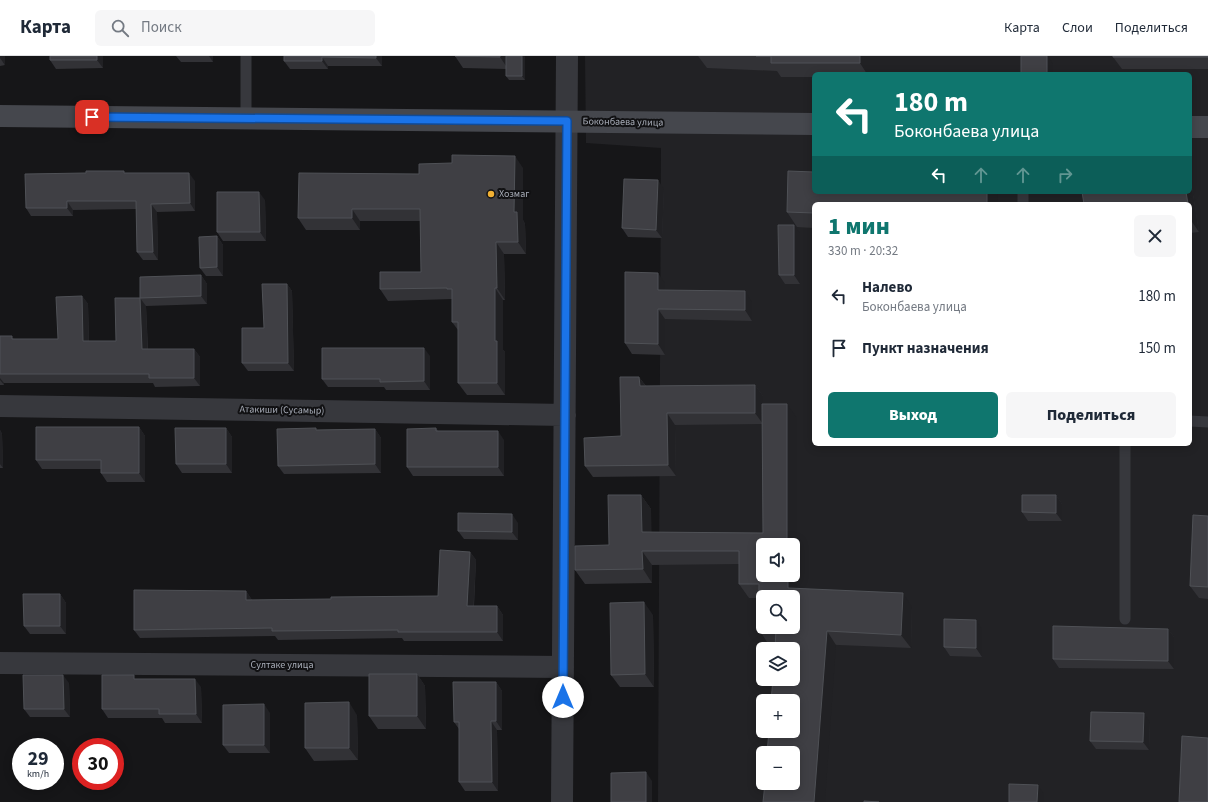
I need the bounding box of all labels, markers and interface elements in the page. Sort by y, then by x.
search box [95,10,375,46]
text: Карта [20,14,71,41]
icon: search [109,17,131,39]
text: Поиск [141,17,182,38]
text: Карта [1004,18,1040,38]
text: Слои [1062,18,1093,38]
text: Поделиться [1115,18,1188,38]
text: 180 m [894,82,968,122]
icon: left [828,88,880,140]
pin [75,100,109,134]
icon: arrive [81,106,103,128]
street label: Боконбаева улица [583,114,663,130]
text: Боконбаева улица [894,119,1039,144]
icon: left [928,164,950,186]
icon: ahead [970,164,992,186]
icon: ahead [1012,164,1034,186]
icon: right [1054,164,1076,186]
place label: Хозмаг [499,187,529,201]
marker: Хозмаг [486,189,496,199]
text: 1 мин [828,209,890,244]
button: close [1134,215,1176,257]
text: 330 m · 20:32 [828,242,898,260]
text: Налево [862,277,913,298]
icon: left [828,285,850,307]
text: 180 m [1138,286,1176,307]
text: Боконбаева улица [862,298,967,316]
icon: arrive [828,337,850,359]
text: Пункт назначения [862,338,989,359]
text: 150 m [1138,338,1176,359]
button: Выход [828,392,998,438]
button: Поделиться [1006,392,1176,438]
street label: Атакиши (Сусамыр) [239,402,325,418]
map controls [756,538,800,790]
button: sound [756,538,800,582]
button: search [756,590,800,634]
button: layers [756,642,800,686]
street label: Султаке улица [251,658,313,672]
position arrow [542,676,584,718]
button: + [756,694,800,738]
speed limit sign: 30 [72,738,124,790]
text: 29 [27,745,49,773]
button: − [756,746,800,790]
text: km/h [27,767,49,781]

